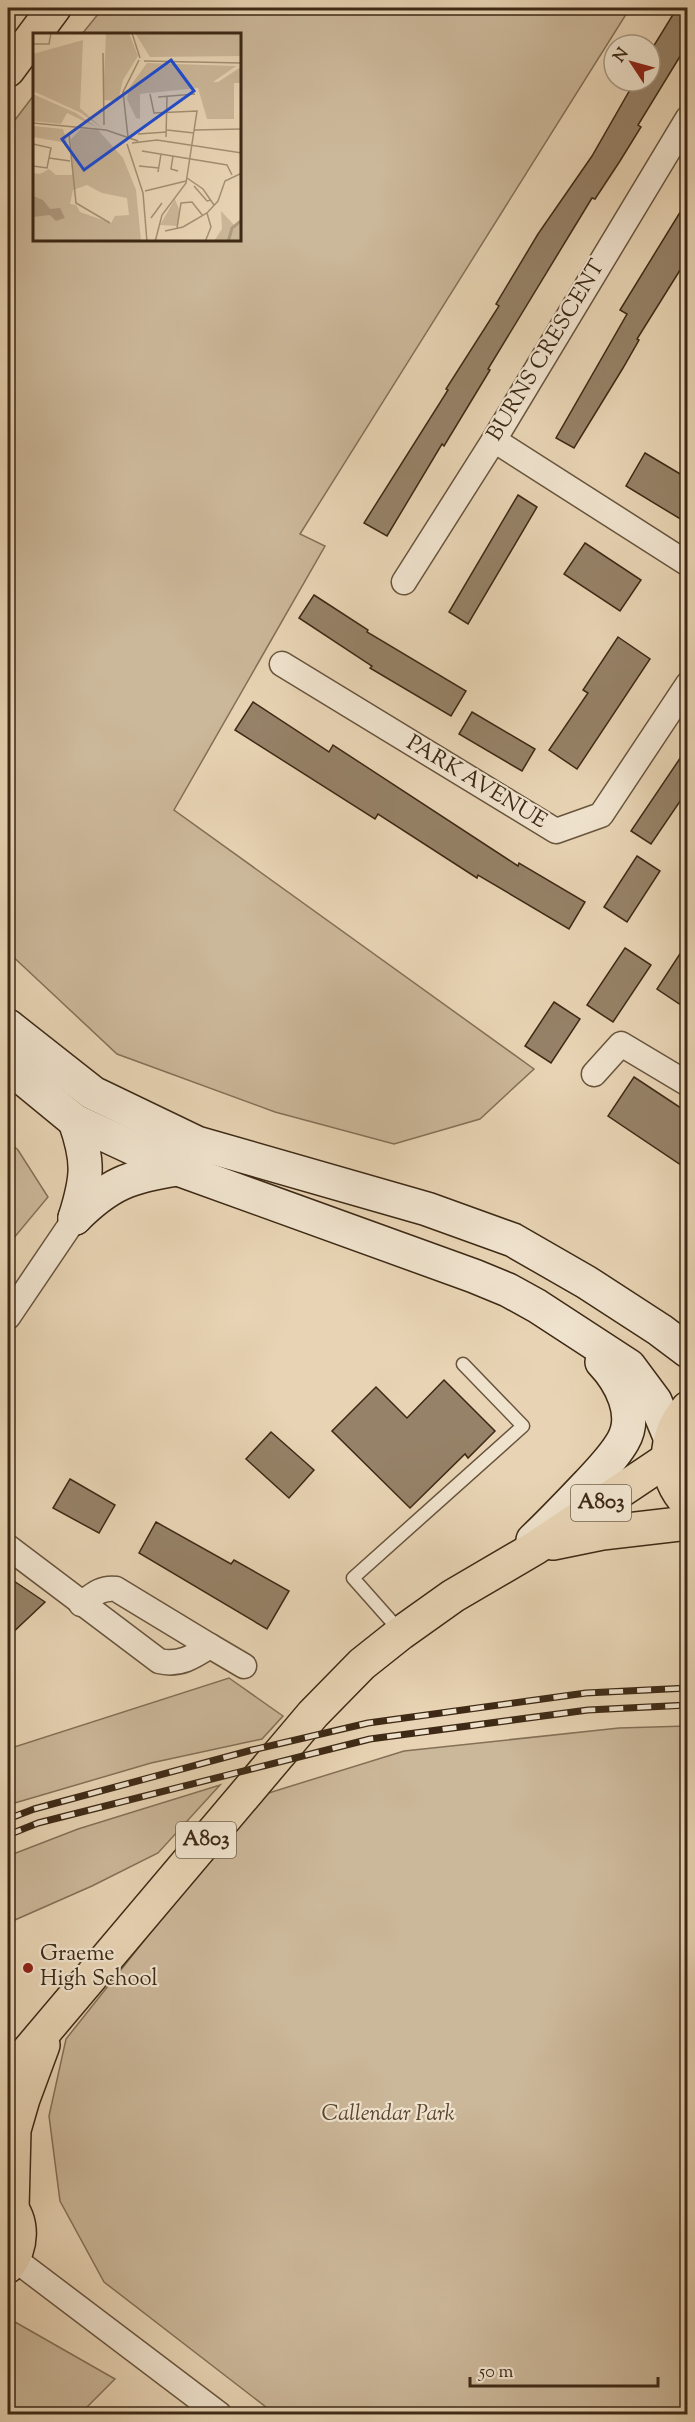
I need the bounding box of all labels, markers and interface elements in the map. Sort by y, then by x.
inset map [33,33,242,242]
north arrow [602,33,662,93]
text: N [609,44,635,68]
street label: BURNS CRESCENT [480,254,614,448]
street label: PARK AVENUE [400,728,552,838]
road number: A803 [571,1485,631,1521]
road number: A803 [176,1822,236,1858]
place label: Graeme High School [40,1939,158,1996]
marker: Graeme High School [21,1961,35,1975]
park label: Callendar Park [321,2099,455,2131]
scale bar [470,2350,658,2388]
text: 50 m [478,2360,514,2386]

